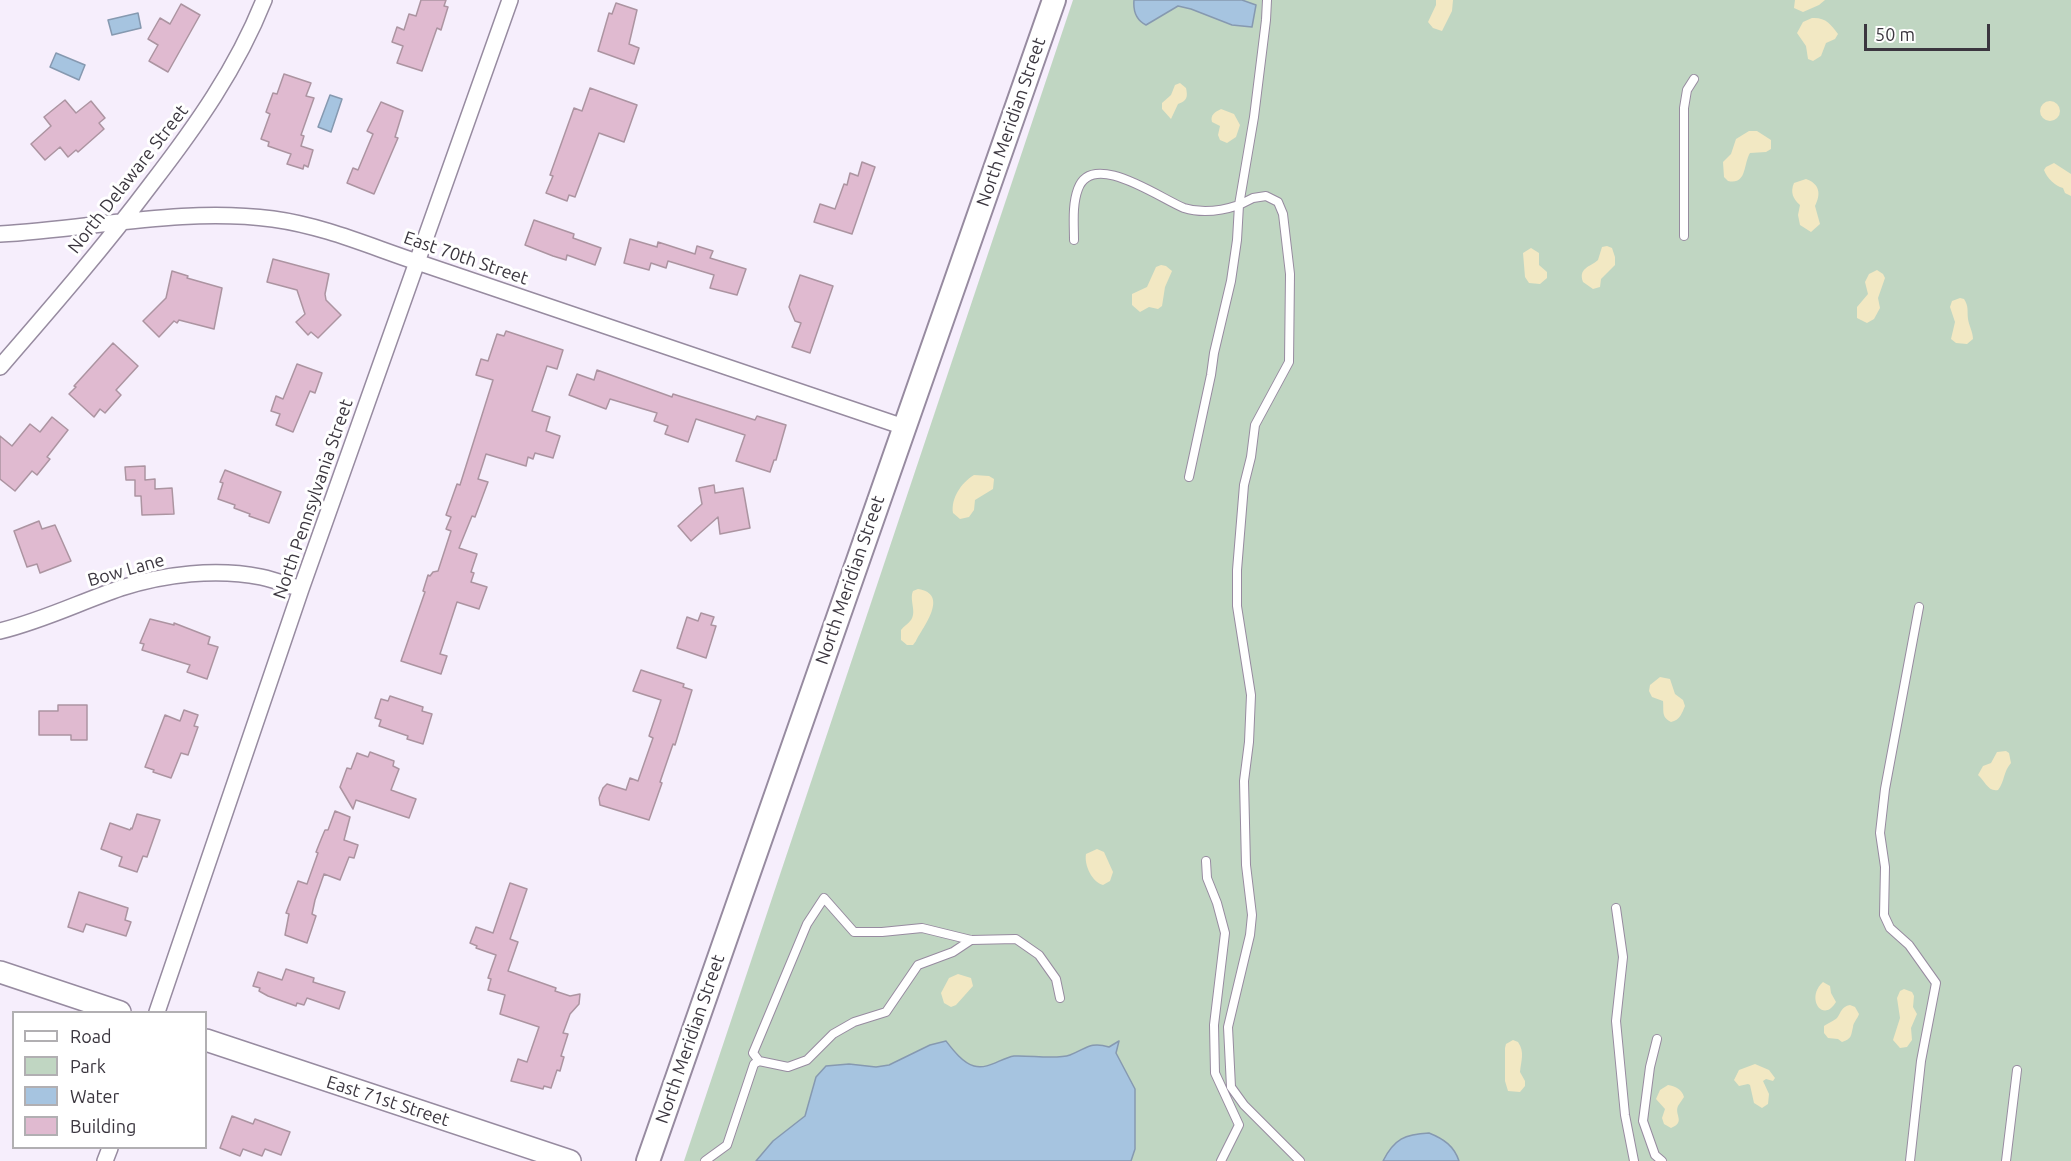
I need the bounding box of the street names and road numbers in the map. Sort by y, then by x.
street label: North Meridian Street [972,35,1050,209]
street label: North Delaware Street [63,100,193,258]
street label: East 70th Street [401,227,531,289]
street label: North Pennsylvania Street [269,396,357,602]
street label: North Meridian Street [811,493,889,667]
street label: Bow Lane [85,549,167,591]
street label: North Meridian Street [651,952,729,1126]
street label: East 71st Street [324,1071,452,1131]

